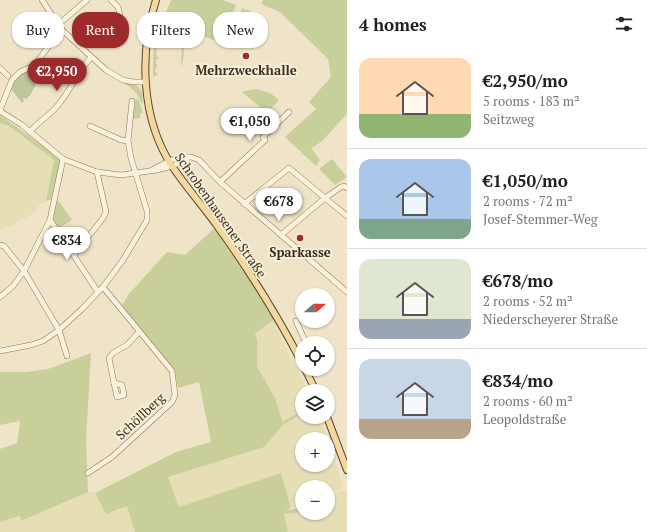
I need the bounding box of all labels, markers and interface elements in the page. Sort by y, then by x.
chip: Buy [12,12,64,48]
chip: Rent [72,12,129,48]
chip: Filters [137,12,205,48]
chip: New [213,12,268,48]
text: 4 homes [359,13,427,36]
icon: filters [613,13,635,35]
marker: Mehrzweckhalle [241,51,251,61]
pin: €2,950 [24,58,90,92]
place label: Mehrzweckhalle [195,61,297,79]
text: €2,950 [37,62,77,80]
text: €2,950/mo [483,69,568,92]
icon: home [391,74,439,122]
text: 5 rooms · 183 m² [483,92,580,110]
pin: €1,050 [217,108,283,142]
text: Seitzweg [483,110,534,128]
text: €1,050 [230,112,270,130]
street label: Schrobenhausener Straße [171,149,271,281]
text: €1,050/mo [483,169,568,192]
icon: home [391,175,439,223]
pin: €678 [255,188,303,222]
text: €678 [264,192,294,210]
text: 2 rooms · 72 m² [483,192,573,210]
text: Josef-Stemmer-Weg [483,210,598,228]
pin: €834 [43,227,91,261]
text: €834 [52,231,82,249]
marker: Sparkasse [295,233,305,243]
place label: Sparkasse [269,243,331,261]
text: €678/mo [483,269,553,292]
icon: home [391,275,439,323]
north arrow [295,288,335,328]
map controls [295,288,335,520]
text: 2 rooms · 52 m² [483,292,573,310]
text: Niederscheyerer Straße [483,310,618,328]
button: locate [295,336,335,376]
text: €834/mo [483,369,553,392]
icon: home [391,375,439,423]
button: layers [295,384,335,424]
street label: Schöllberg [112,388,169,443]
text: 2 rooms · 60 m² [483,392,573,410]
text: Leopoldstraße [483,410,566,428]
button: + [295,432,335,472]
button: − [295,480,335,520]

